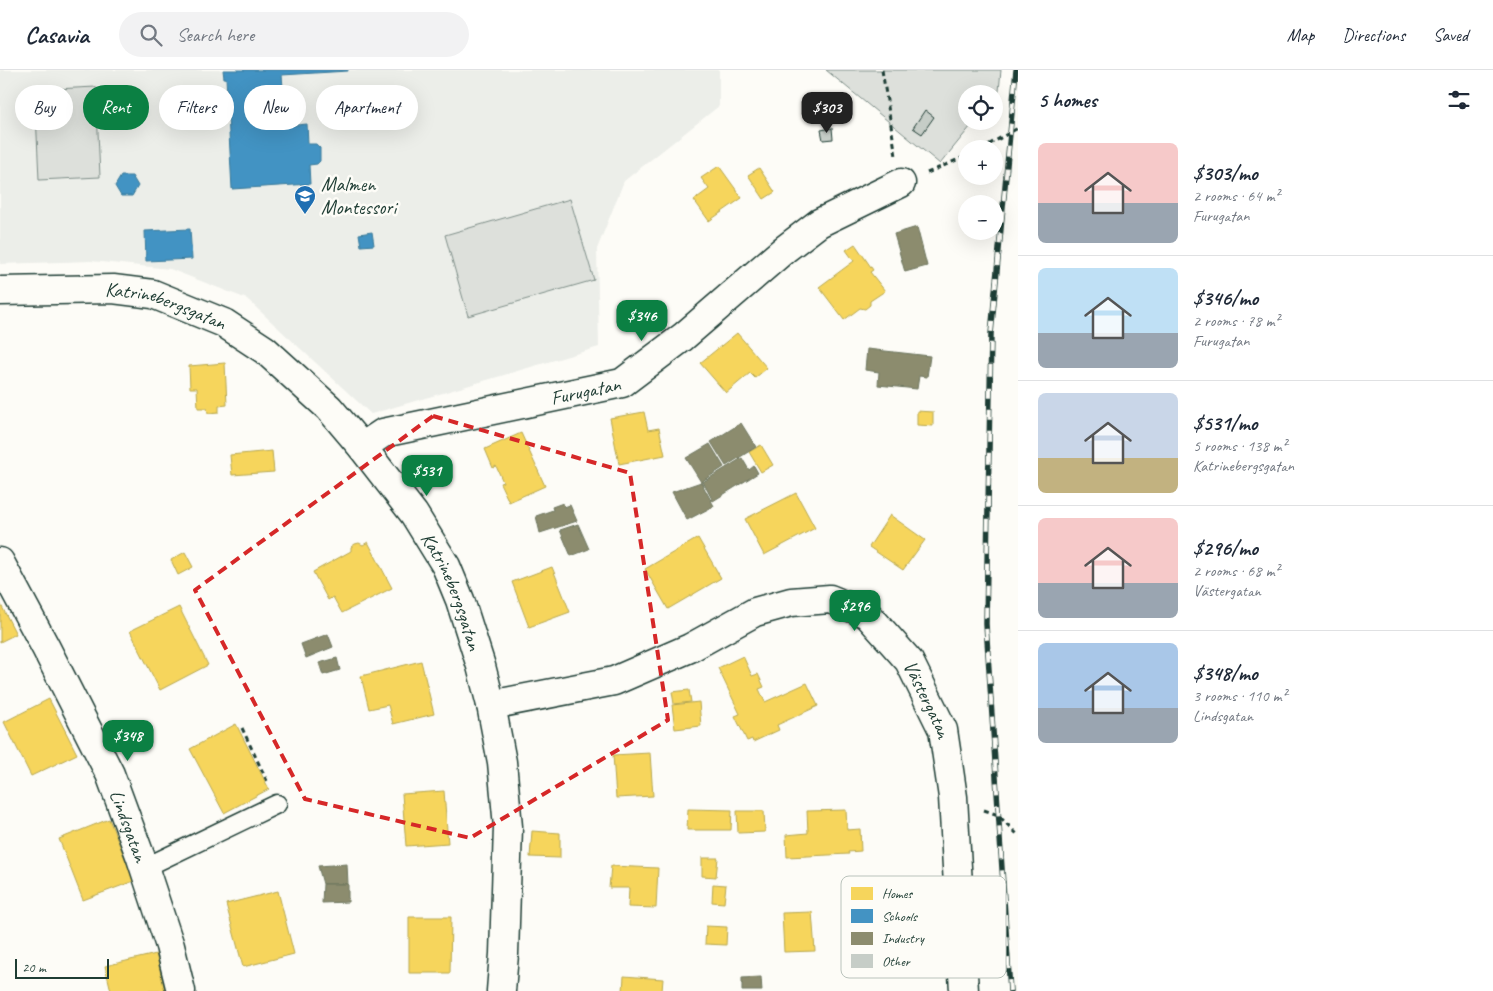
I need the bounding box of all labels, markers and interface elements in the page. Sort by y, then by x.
search box [119,12,469,57]
text: Casavia [25,20,89,50]
icon: search [137,21,165,49]
text: Search here [177,23,254,47]
text: Map [1287,24,1314,46]
text: Directions [1342,24,1405,46]
text: Saved [1433,24,1468,46]
chip: Buy [15,85,73,130]
chip: Rent [83,85,149,130]
chip: Filters [159,85,234,130]
chip: New [244,85,306,130]
chip: Apartment [316,85,418,130]
map controls [958,85,1003,240]
button: locate [958,85,1003,130]
icon: filters [1445,86,1473,114]
text: 5 homes [1038,87,1097,113]
pin: $303 [797,92,857,134]
text: $303 [813,98,841,118]
button: + [958,140,1003,185]
text: $303/mo [1193,160,1258,186]
icon: home [1078,163,1138,223]
place label: Malmen Montessori [321,172,398,220]
school or university icon: Malmen Montessori [293,184,317,215]
text: 2 rooms · 64 m² [1193,186,1279,206]
button: − [958,195,1003,240]
text: Furugatan [1193,206,1249,226]
street label: Katrinebergsgatan [105,276,231,335]
text: $346/mo [1193,285,1258,311]
icon: home [1078,288,1138,348]
pin: $346 [612,300,672,342]
text: $346 [627,306,657,326]
text: 2 rooms · 78 m² [1193,311,1279,331]
text: Furugatan [1193,331,1249,351]
street label: Furugatan [548,371,623,410]
text: $531/mo [1193,410,1257,436]
icon: home [1078,413,1138,473]
text: 5 rooms · 138 m² [1193,436,1287,456]
pin: $531 [397,454,457,497]
text: Katrinebergsgatan [1193,456,1294,476]
text: $531 [413,461,441,481]
street label: Katrinebergsgatan [416,527,488,654]
text: $296/mo [1193,535,1258,561]
icon: home [1078,538,1138,598]
text: 2 rooms · 68 m² [1193,561,1279,581]
text: Västergatan [1193,581,1261,601]
pin: $296 [825,590,885,632]
text: $296 [841,596,869,616]
street label: Västergatan [898,656,957,741]
text: $348/mo [1193,660,1258,686]
icon: home [1078,663,1138,723]
text: 3 rooms · 110 m² [1193,686,1287,706]
text: Lindsgatan [1193,706,1253,726]
pin: $348 [98,720,158,762]
text: $348 [114,726,142,746]
street label: Lindsgatan [104,786,154,866]
legend [841,876,1006,978]
text: Homes [882,885,913,902]
text: Schools [882,908,918,925]
text: Industry [882,930,925,947]
text: Other [882,953,911,970]
scale bar [15,956,109,979]
text: 20 m [22,959,46,976]

